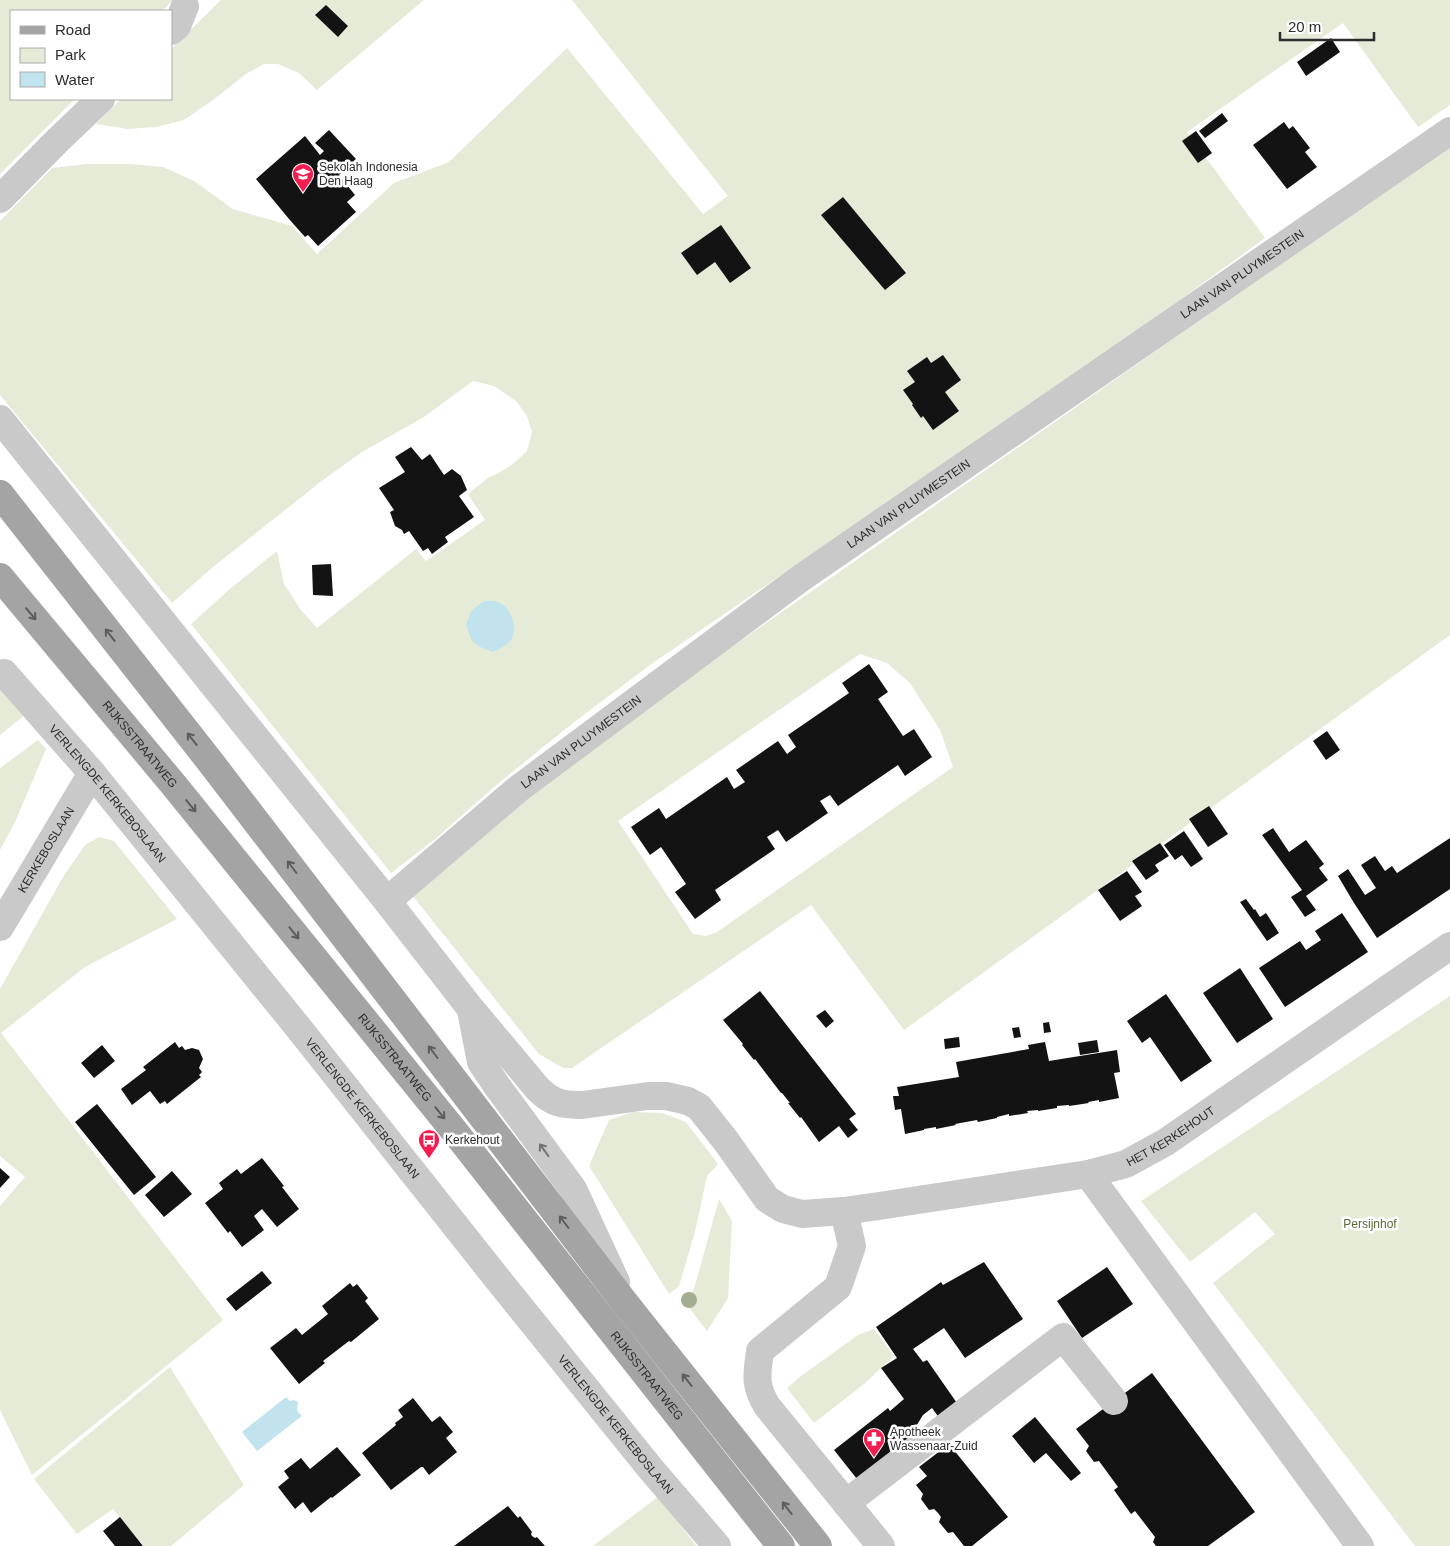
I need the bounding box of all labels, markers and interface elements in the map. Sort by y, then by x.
legend [10,10,172,100]
scale bar [1280,10,1374,42]
text: 20 m [1288,18,1321,35]
text: Road [55,21,91,38]
text: Park [55,46,86,63]
text: Water [55,71,94,88]
place label: Sekolah Indonesia Den Haag [319,160,418,188]
school or university icon: Sekolah Indonesia Den Haag [291,162,315,193]
street label: LAAN VAN PLUYMESTEIN [1178,227,1307,322]
street label: LAAN VAN PLUYMESTEIN [844,457,973,551]
one-way arrow [26,608,37,621]
one-way arrow [105,629,116,642]
street label: LAAN VAN PLUYMESTEIN [518,693,644,791]
street label: RIJKSSTRAATWEG [99,698,180,791]
street label: VERLENGDE KERKEBOSLAAN [45,722,169,866]
one-way arrow [187,732,198,745]
one-way arrow [186,800,197,813]
street label: KERKEBOSLAAN [15,805,77,895]
one-way arrow [286,861,297,874]
one-way arrow [288,926,299,939]
street label: RIJKSSTRAATWEG [355,1011,435,1105]
street label: VERLENGDE KERKEBOSLAAN [303,1036,422,1181]
one-way arrow [428,1045,438,1059]
street label: HET KERKEHOUT [1124,1103,1218,1169]
one-way arrow [435,1106,446,1119]
bus stop icon: Kerkehout [417,1128,441,1159]
place label: Kerkehout [445,1133,500,1147]
one-way arrow [539,1143,549,1157]
one-way arrow [558,1216,569,1229]
park label: Persijnhof [1343,1217,1397,1231]
street label: RIJKSSTRAATWEG [608,1329,686,1423]
street label: VERLENGDE KERKEBOSLAAN [555,1352,676,1497]
one-way arrow [681,1374,692,1387]
place label: Apotheek Wassenaar-Zuid [890,1425,978,1453]
pharmacy icon: Apotheek Wassenaar-Zuid [862,1427,886,1458]
one-way arrow [782,1502,793,1515]

